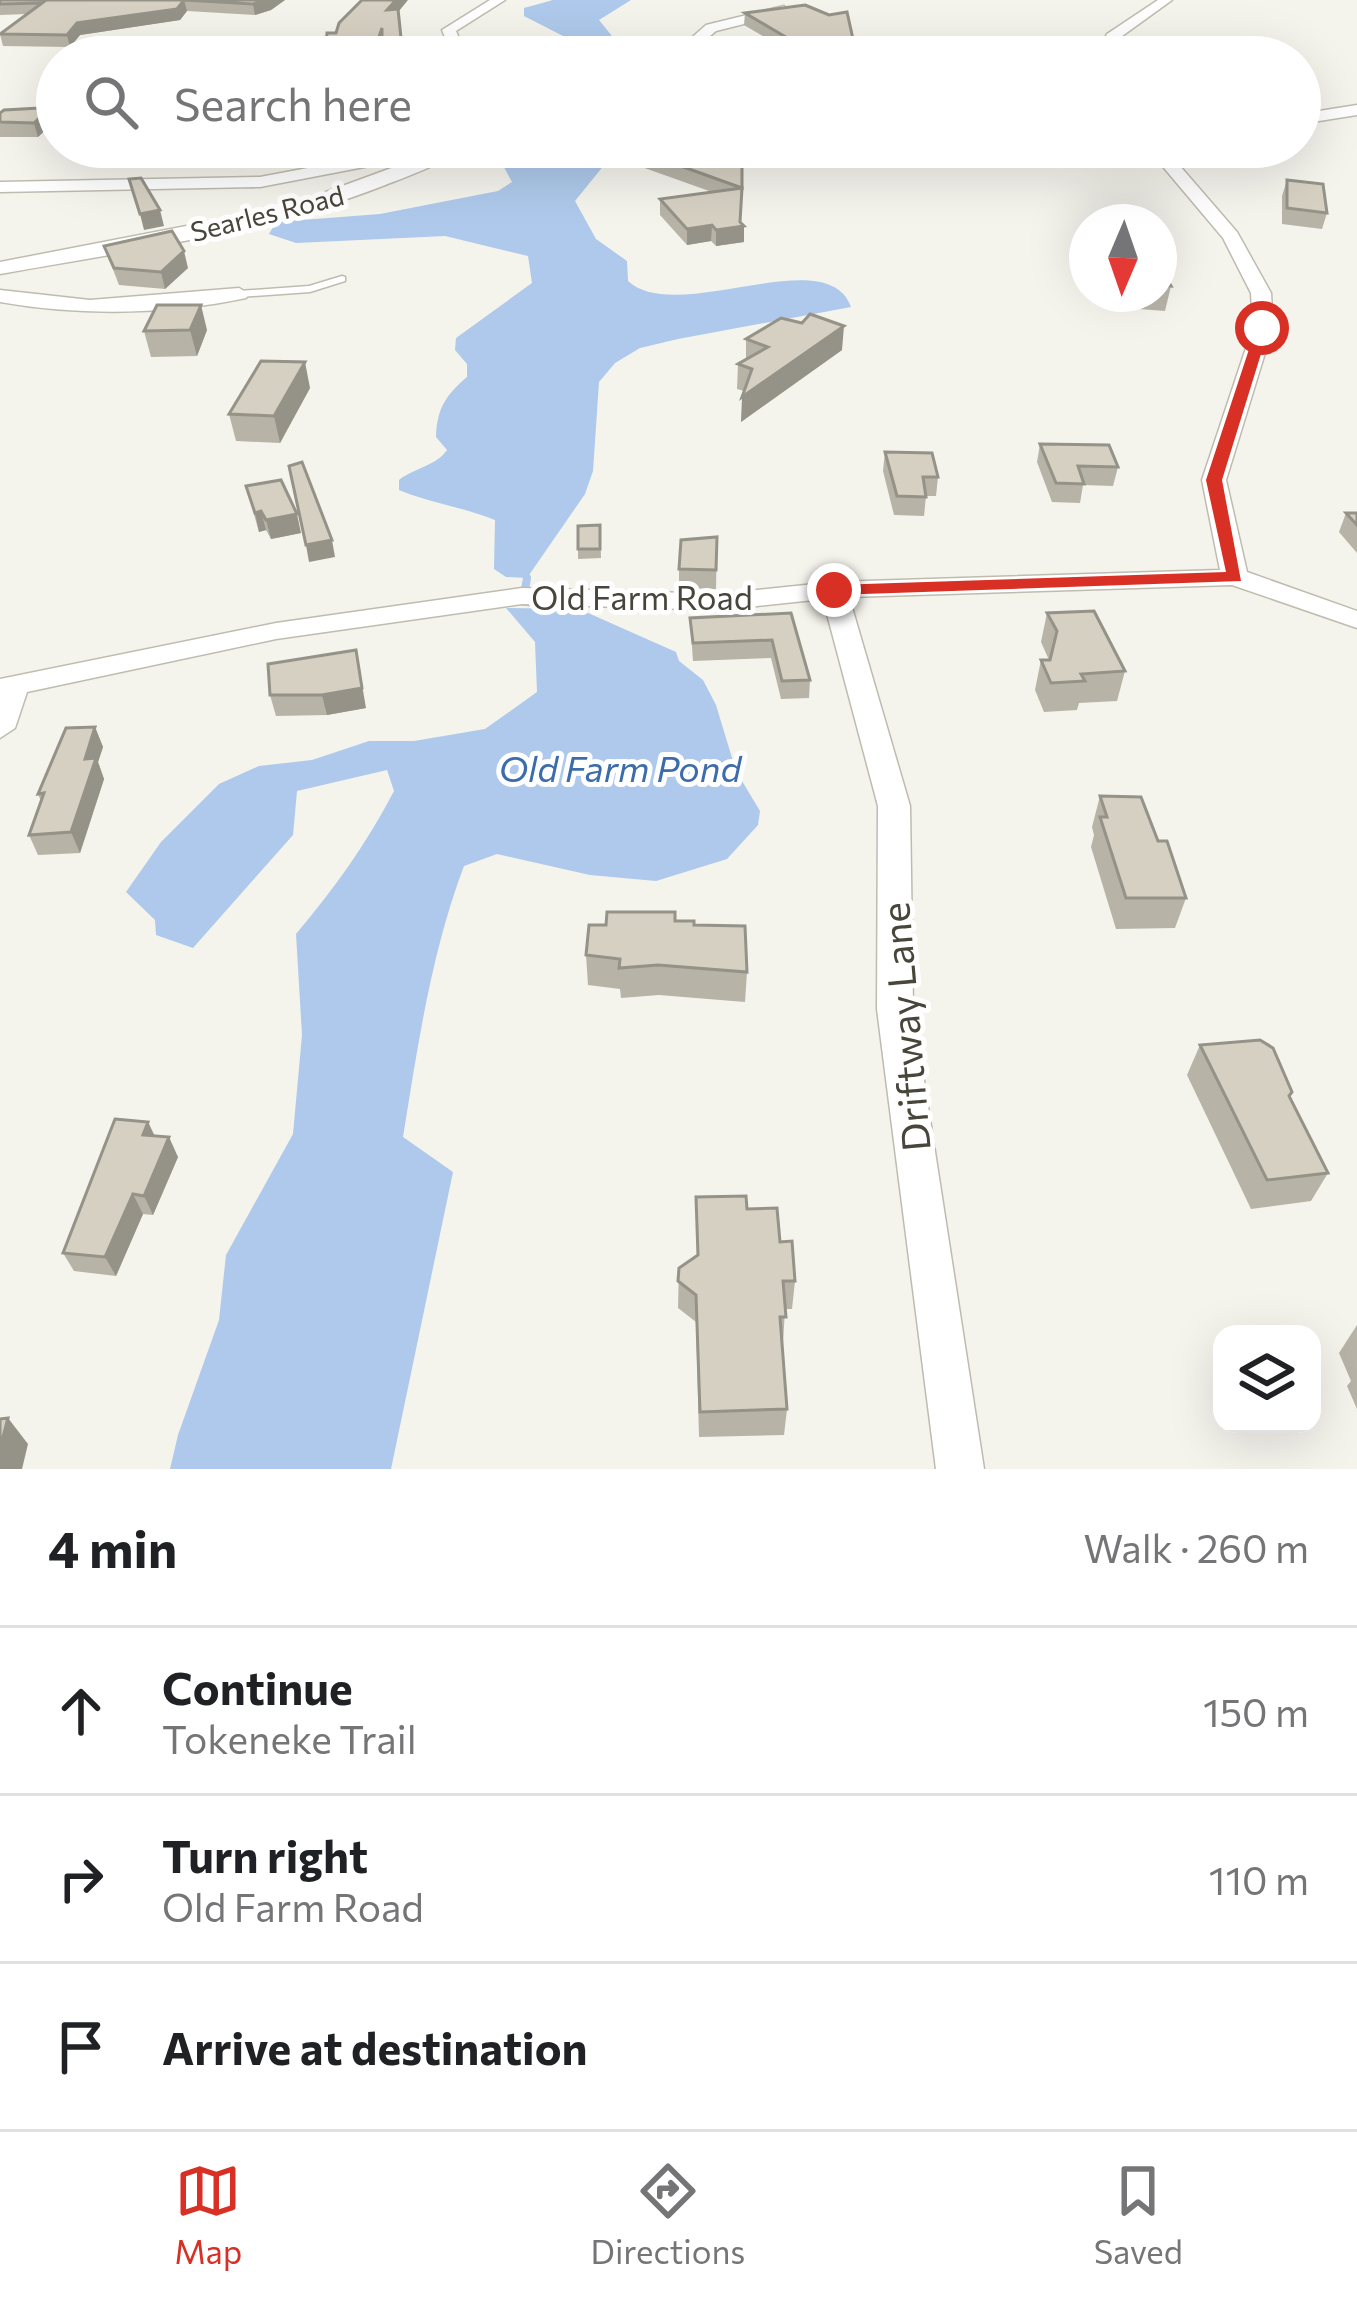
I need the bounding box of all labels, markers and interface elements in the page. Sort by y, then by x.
search box [36,36,1321,168]
icon: search [78,69,144,135]
text: Search here [174,75,412,130]
street label: Searles Road [187,178,347,248]
north arrow [1069,204,1177,312]
route start [1235,301,1289,355]
route end [807,563,861,617]
street label: Old Farm Road [531,576,753,617]
water label: Old Farm Pond [499,745,742,789]
street label: Driftway Lane [869,900,939,1154]
map controls [1213,1325,1321,1433]
button: layers [1213,1325,1321,1433]
text: 4 min [48,1516,177,1579]
text: Walk · 260 m [1084,1523,1309,1571]
text: Continue [162,1659,353,1714]
icon: ahead [48,1678,114,1744]
text: 150 m [1203,1687,1309,1735]
text: Tokeneke Trail [162,1714,417,1762]
text: Turn right [162,1827,368,1882]
icon: right [48,1846,114,1912]
text: 110 m [1209,1855,1309,1903]
text: Old Farm Road [162,1882,424,1930]
icon: arrive [48,2014,114,2080]
text: Arrive at destination [162,2019,588,2074]
tab: Map [174,2158,242,2271]
tab: Directions [591,2158,745,2271]
tab: Saved [1094,2158,1183,2271]

